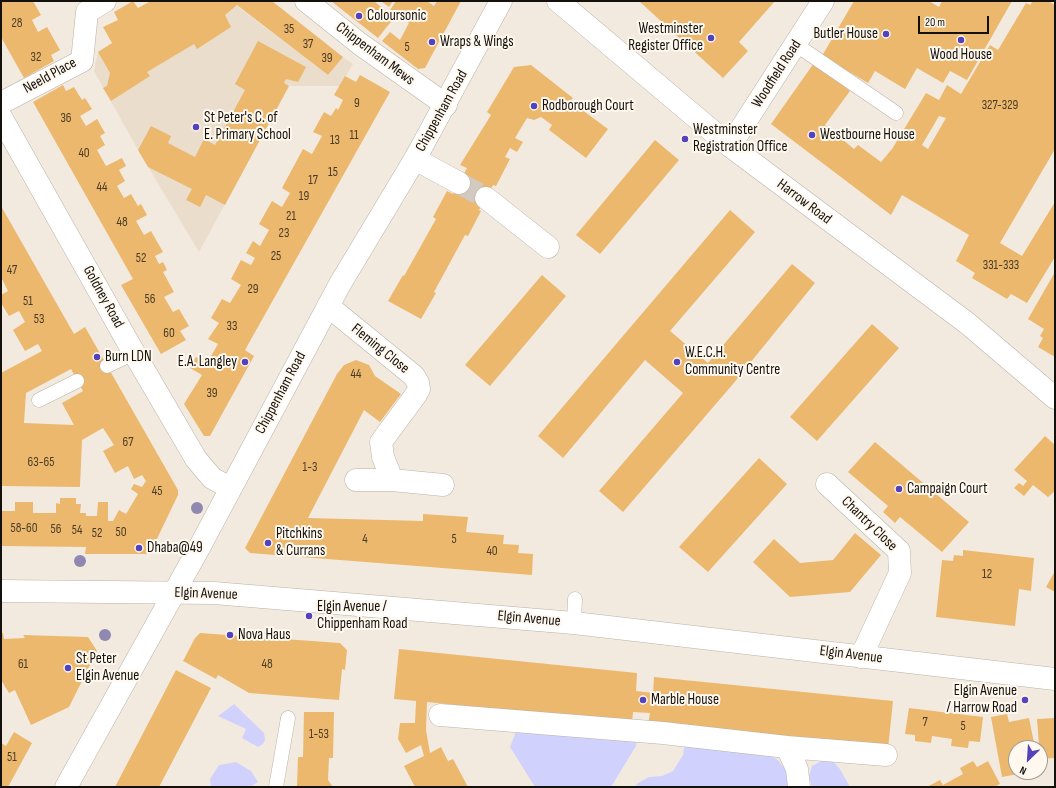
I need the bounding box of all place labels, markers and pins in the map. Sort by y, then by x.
place label: Coloursonic [367,7,427,25]
marker: Coloursonic [354,11,364,21]
place label: Westminster Register Office [628,20,703,55]
place label: Butler House [813,25,878,43]
marker: Butler House [881,29,891,39]
place label: Wraps & Wings [440,33,514,51]
marker: Westminster Register Office [706,33,716,43]
marker: Wood House [956,35,966,45]
marker: Wraps & Wings [427,37,437,47]
place label: Wood House [930,46,992,64]
place label: Rodborough Court [542,97,634,115]
marker: Rodborough Court [529,101,539,111]
place label: St Peter's C. of E. Primary School [204,109,291,144]
place label: Westminster Registration Office [693,121,787,156]
marker: St Peter's C. of E. Primary School [191,122,201,132]
place label: Westbourne House [820,126,915,144]
marker: Westbourne House [807,130,817,140]
marker: Westminster Registration Office [680,134,690,144]
place label: W.E.C.H. Community Centre [685,344,780,379]
place label: Burn LDN [105,348,152,366]
marker: Burn LDN [92,352,102,362]
place label: E.A. Langley [178,353,237,371]
marker: E.A. Langley [240,357,250,367]
marker: W.E.C.H. Community Centre [672,357,682,367]
place label: Campaign Court [907,480,988,498]
marker: Campaign Court [894,484,904,494]
place label: Pitchkins & Currans [276,525,325,560]
marker: Pitchkins & Currans [263,538,273,548]
place label: Dhaba@49 [147,539,203,557]
marker: Dhaba@49 [134,543,144,553]
place label: Elgin Avenue / Chippenham Road [317,598,408,633]
marker: Elgin Avenue / Chippenham Road [304,611,314,621]
place label: Nova Haus [238,626,291,644]
marker: Nova Haus [225,630,235,640]
place label: St Peter Elgin Avenue [76,650,139,685]
marker: St Peter Elgin Avenue [63,663,73,673]
place label: Elgin Avenue / Harrow Road [947,682,1017,717]
place label: Marble House [651,691,719,709]
marker: Marble House [638,695,648,705]
marker: Elgin Avenue / Harrow Road [1020,695,1030,705]

